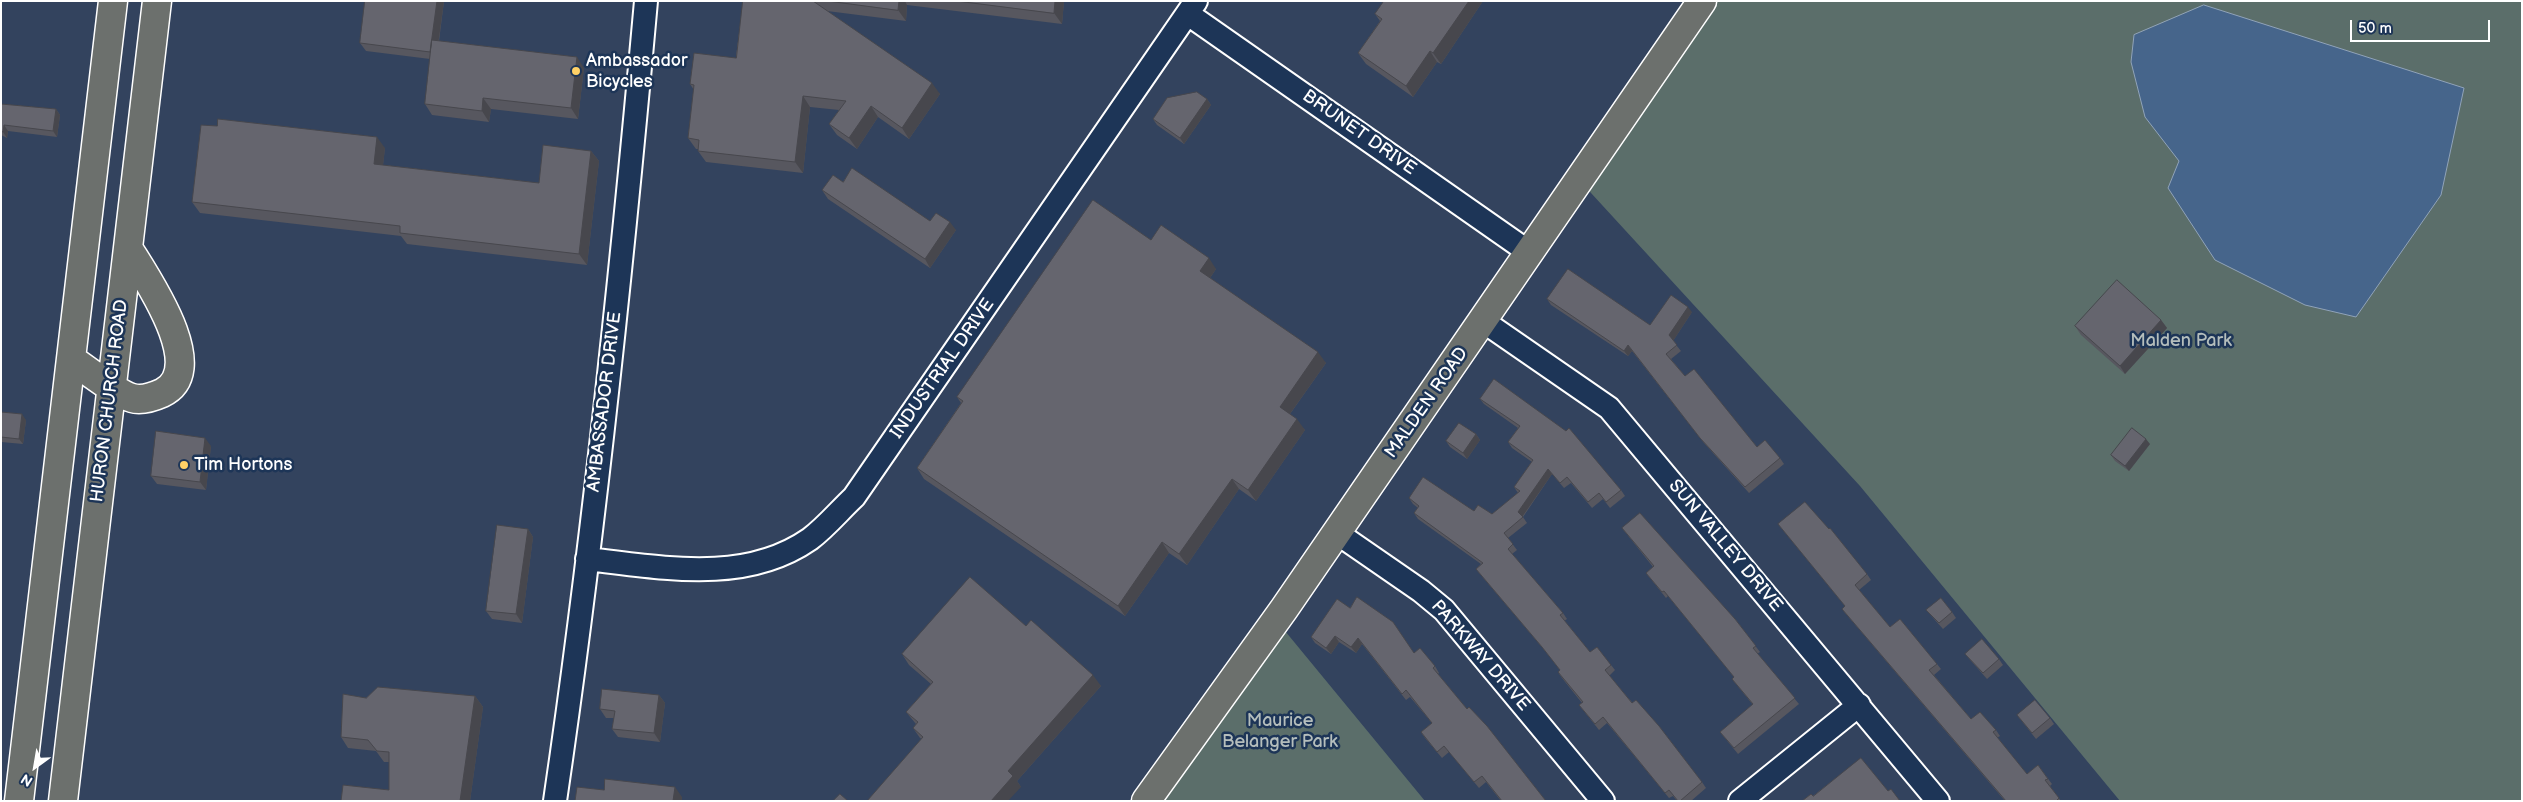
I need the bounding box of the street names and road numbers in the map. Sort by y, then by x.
street label: BRUNET DRIVE [1298,86,1420,180]
street label: INDUSTRIAL DRIVE [887,295,999,443]
street label: HURON CHURCH ROAD [87,298,133,504]
street label: AMBASSADOR DRIVE [583,311,627,493]
street label: MALDEN ROAD [1381,343,1473,463]
street label: SUN VALLEY DRIVE [1664,476,1786,616]
street label: PARKWAY DRIVE [1426,596,1534,716]

